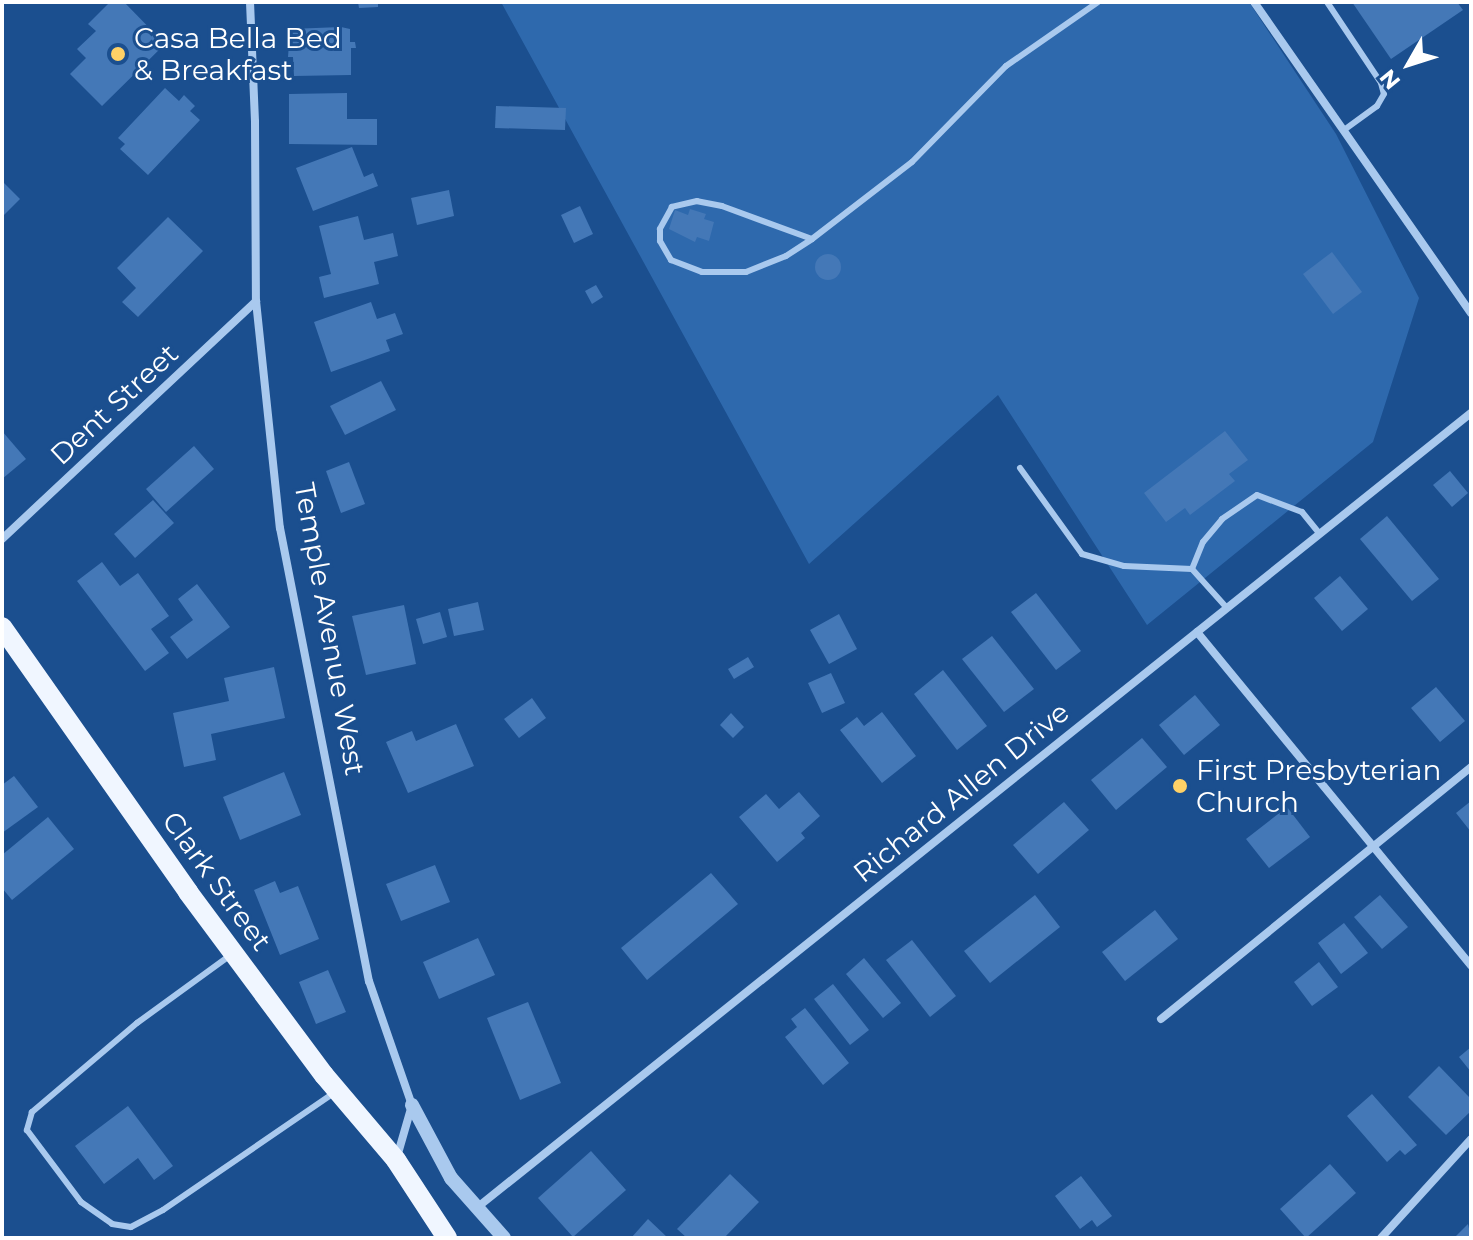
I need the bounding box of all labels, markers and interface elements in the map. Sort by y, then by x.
place label: Casa Bella Bed & Breakfast [134,21,342,87]
north arrow [1369,24,1449,104]
marker: Casa Bella Bed & Breakfast [109,45,127,63]
text: N [1374,64,1406,95]
street label: Dent Street [43,336,185,472]
street label: Temple Avenue West [288,480,372,778]
street label: Richard Allen Drive [846,695,1076,889]
place label: First Presbyterian Church [1196,753,1441,819]
marker: First Presbyterian Church [1171,777,1189,795]
street label: Clark Street [155,805,279,957]

